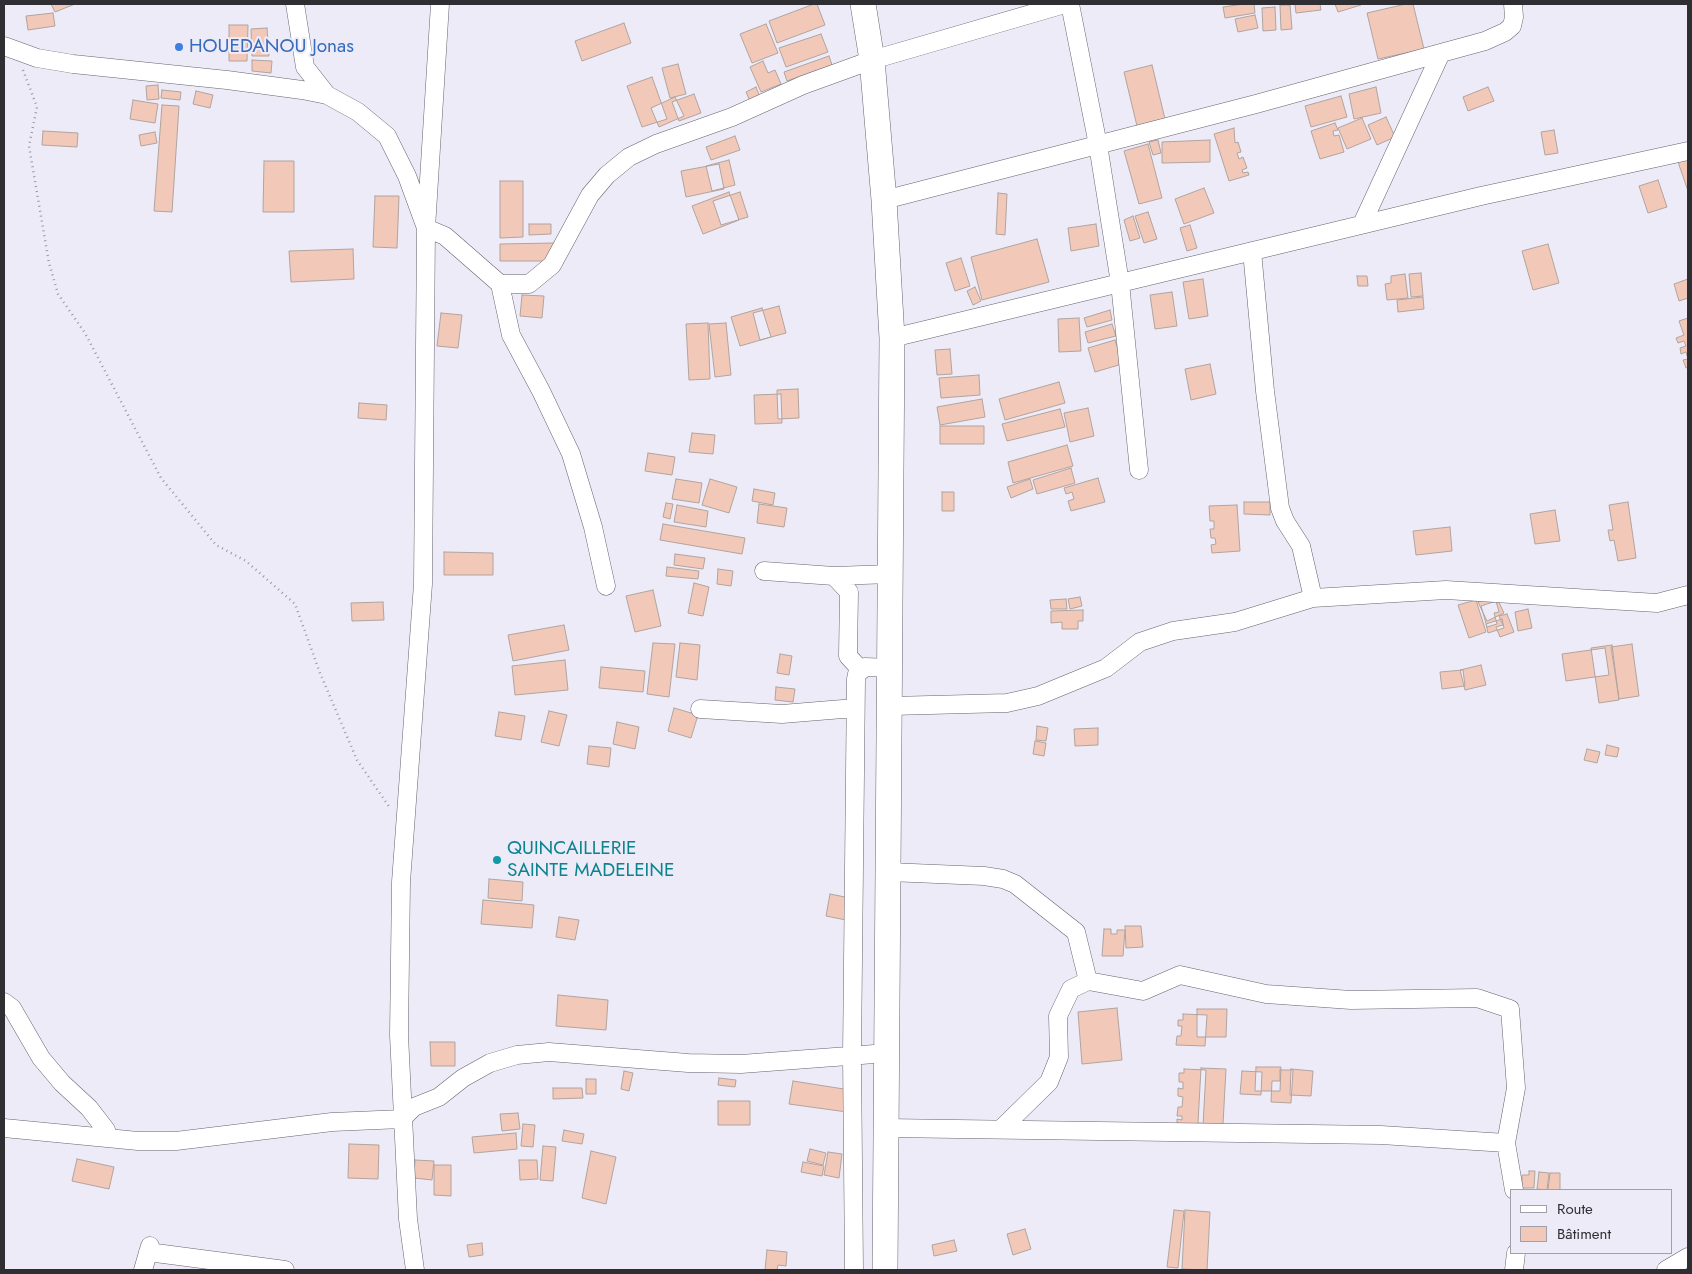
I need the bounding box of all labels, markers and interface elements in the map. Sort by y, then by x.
place label: HOUEDANOU Jonas [189,36,354,58]
marker: HOUEDANOU Jonas [173,41,185,53]
place label: QUINCAILLERIE SAINTE MADELEINE [507,838,674,882]
marker: QUINCAILLERIE SAINTE MADELEINE [491,854,503,866]
legend [1510,1189,1672,1254]
text: Route [1557,1198,1593,1220]
text: Bâtiment [1557,1223,1611,1245]

